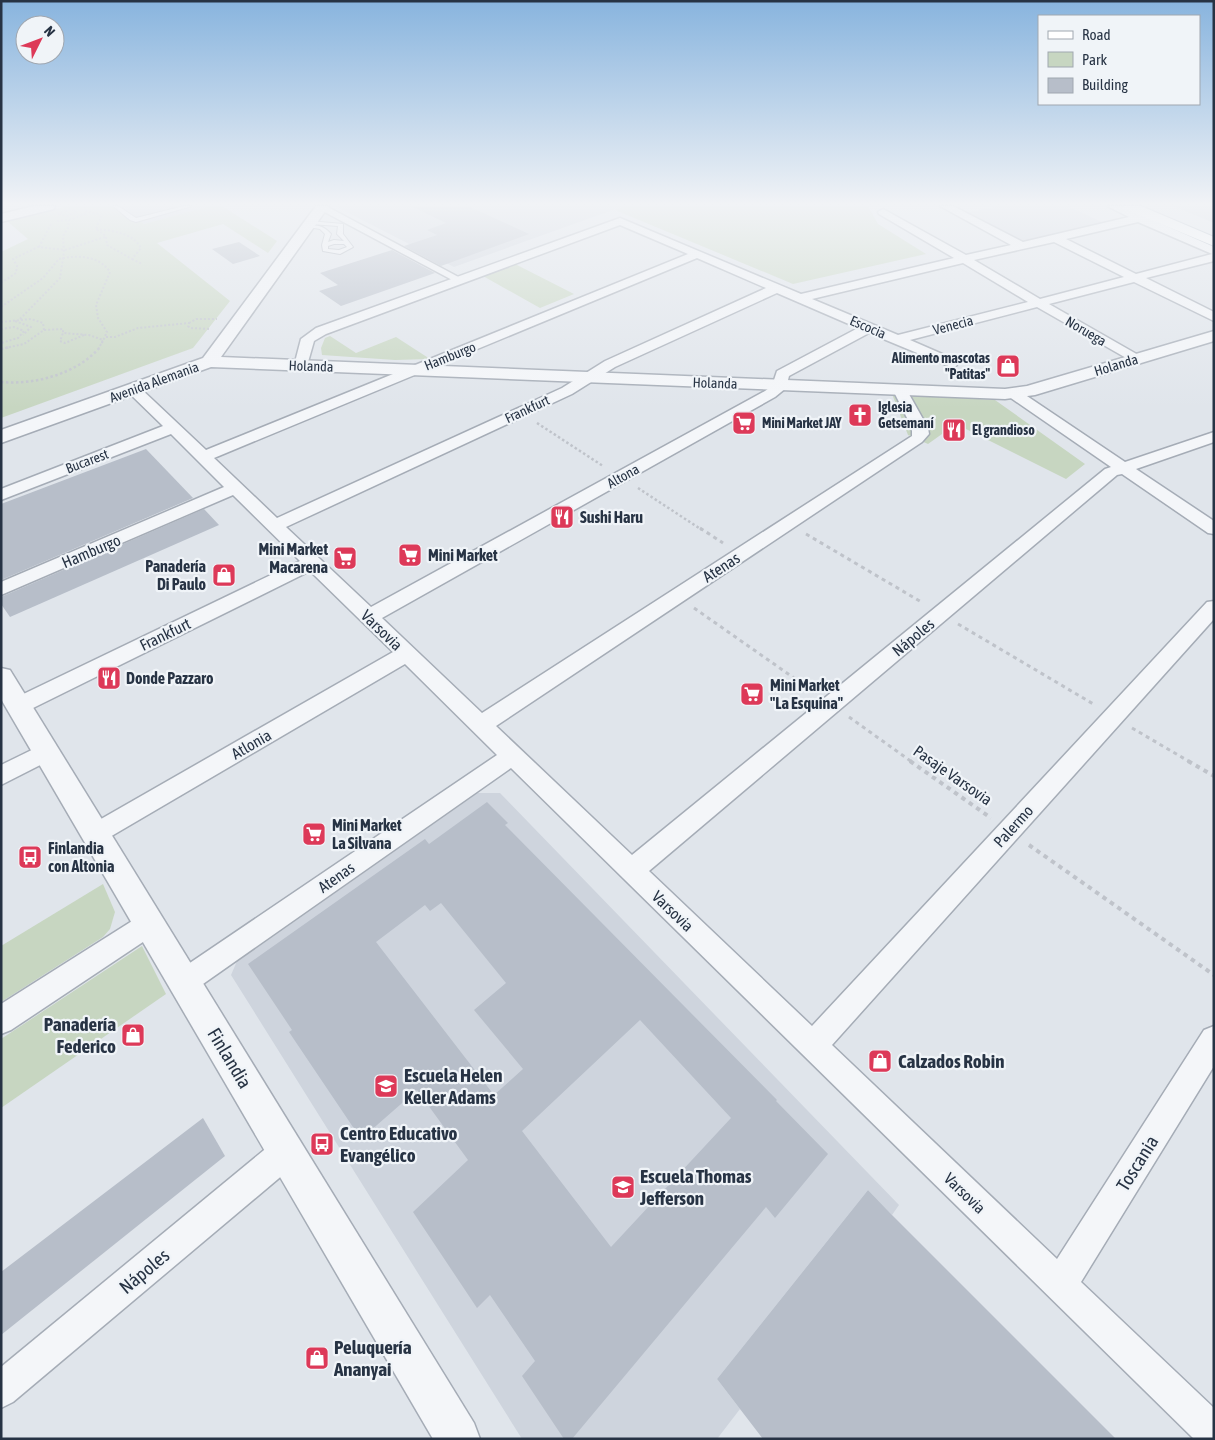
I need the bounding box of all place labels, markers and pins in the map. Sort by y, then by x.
place label: Alimento mascotas "Patitas" [891,350,990,382]
shop icon: Alimento mascotas "Patitas" [995,353,1021,379]
place label: Iglesia Getsemaní [878,399,934,431]
church icon: Iglesia Getsemaní [847,402,873,428]
supermarket icon: Mini Market JAY [731,410,757,436]
place label: Mini Market JAY [762,415,842,431]
restaurant icon: El grandioso [941,417,967,443]
place label: El grandioso [972,422,1035,438]
restaurant icon: Sushi Haru [549,504,575,530]
place label: Sushi Haru [580,508,643,526]
place label: Mini Market Macarena [258,540,328,576]
supermarket icon: Mini Market [397,542,423,568]
supermarket icon: Mini Market Macarena [332,545,358,571]
place label: Mini Market [428,546,498,564]
place label: Panadería Di Paulo [145,557,206,593]
shop icon: Panadería Di Paulo [211,562,237,588]
restaurant icon: Donde Pazzaro [96,665,122,691]
place label: Donde Pazzaro [126,669,214,687]
place label: Mini Market "La Esquina" [770,676,844,712]
supermarket icon: Mini Market "La Esquina" [739,681,765,707]
place label: Mini Market La Silvana [332,816,402,852]
supermarket icon: Mini Market La Silvana [301,821,327,847]
place label: Finlandia con Altonia [48,839,114,875]
bus stop icon: Finlandia con Altonia [17,844,43,870]
place label: Panadería Federico [44,1013,116,1057]
shop icon: Panadería Federico [120,1022,146,1048]
shop icon: Calzados Robin [867,1048,893,1074]
place label: Calzados Robin [898,1050,1004,1072]
place label: Escuela Helen Keller Adams [404,1064,502,1108]
school or university icon: Escuela Helen Keller Adams [373,1073,399,1099]
place label: Centro Educativo Evangélico [340,1122,458,1166]
bus stop icon: Centro Educativo Evangélico [309,1131,335,1157]
place label: Escuela Thomas Jefferson [639,1165,752,1209]
school or university icon: Escuela Thomas Jefferson [610,1174,636,1200]
place label: Peluquería Ananyai [333,1336,412,1380]
shop icon: Peluquería Ananyai [304,1345,330,1371]

